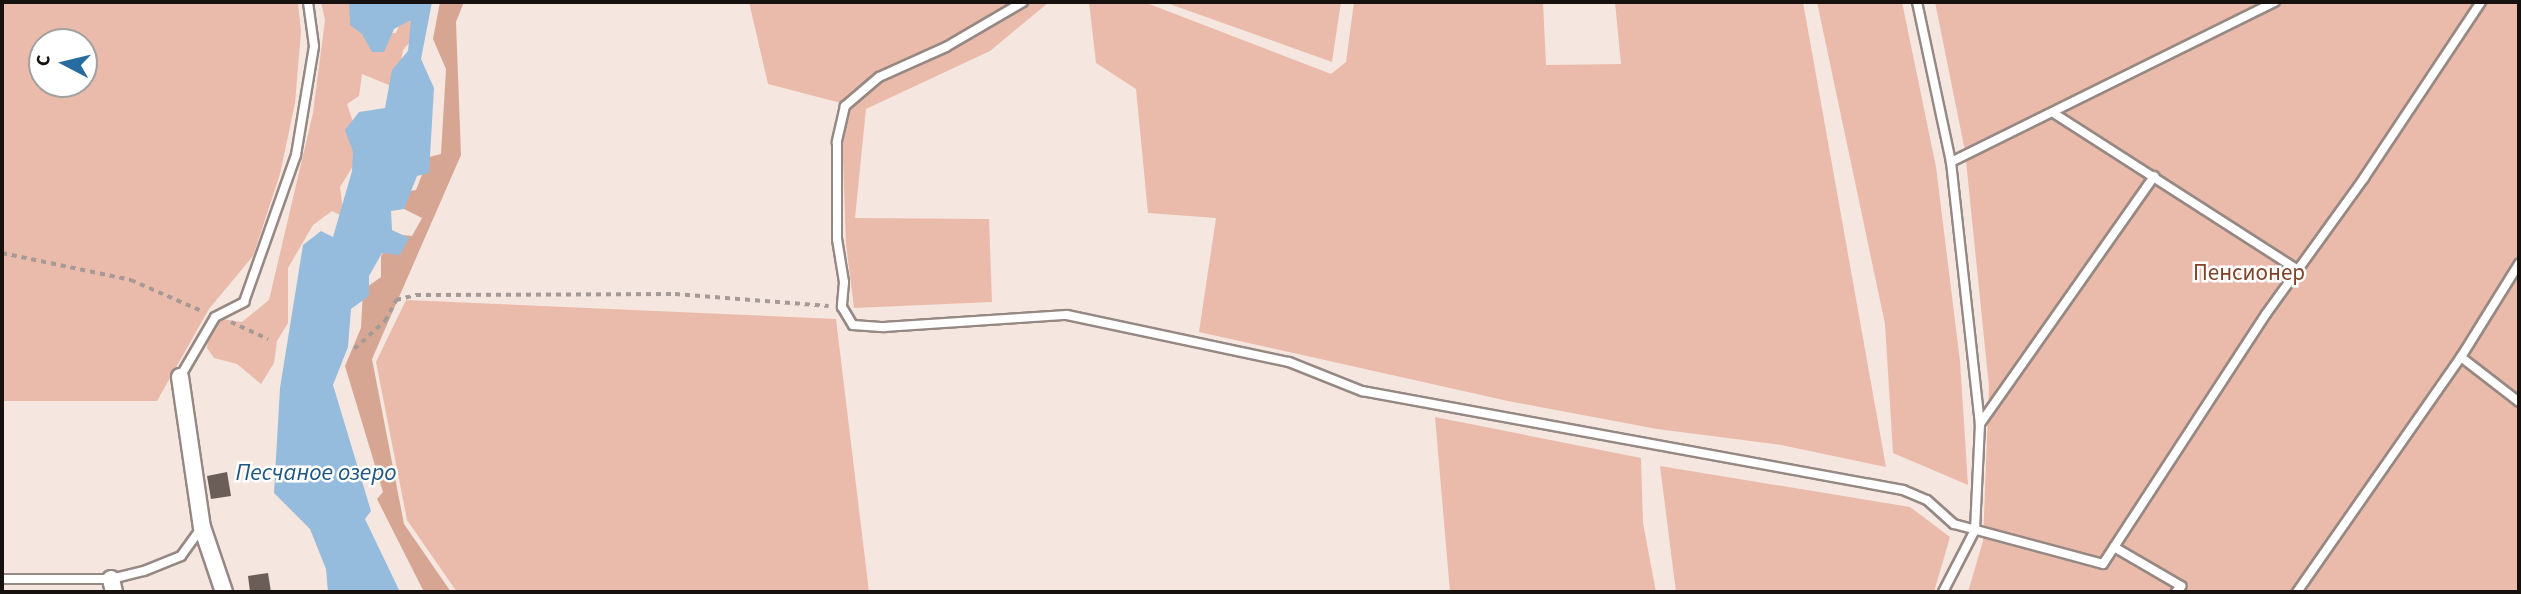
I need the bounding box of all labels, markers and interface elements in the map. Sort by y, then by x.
north arrow [28,28,98,98]
text: С [30,53,58,68]
park label: Пенсионер [2193,259,2305,287]
water label: Песчаное озеро [235,459,397,487]

